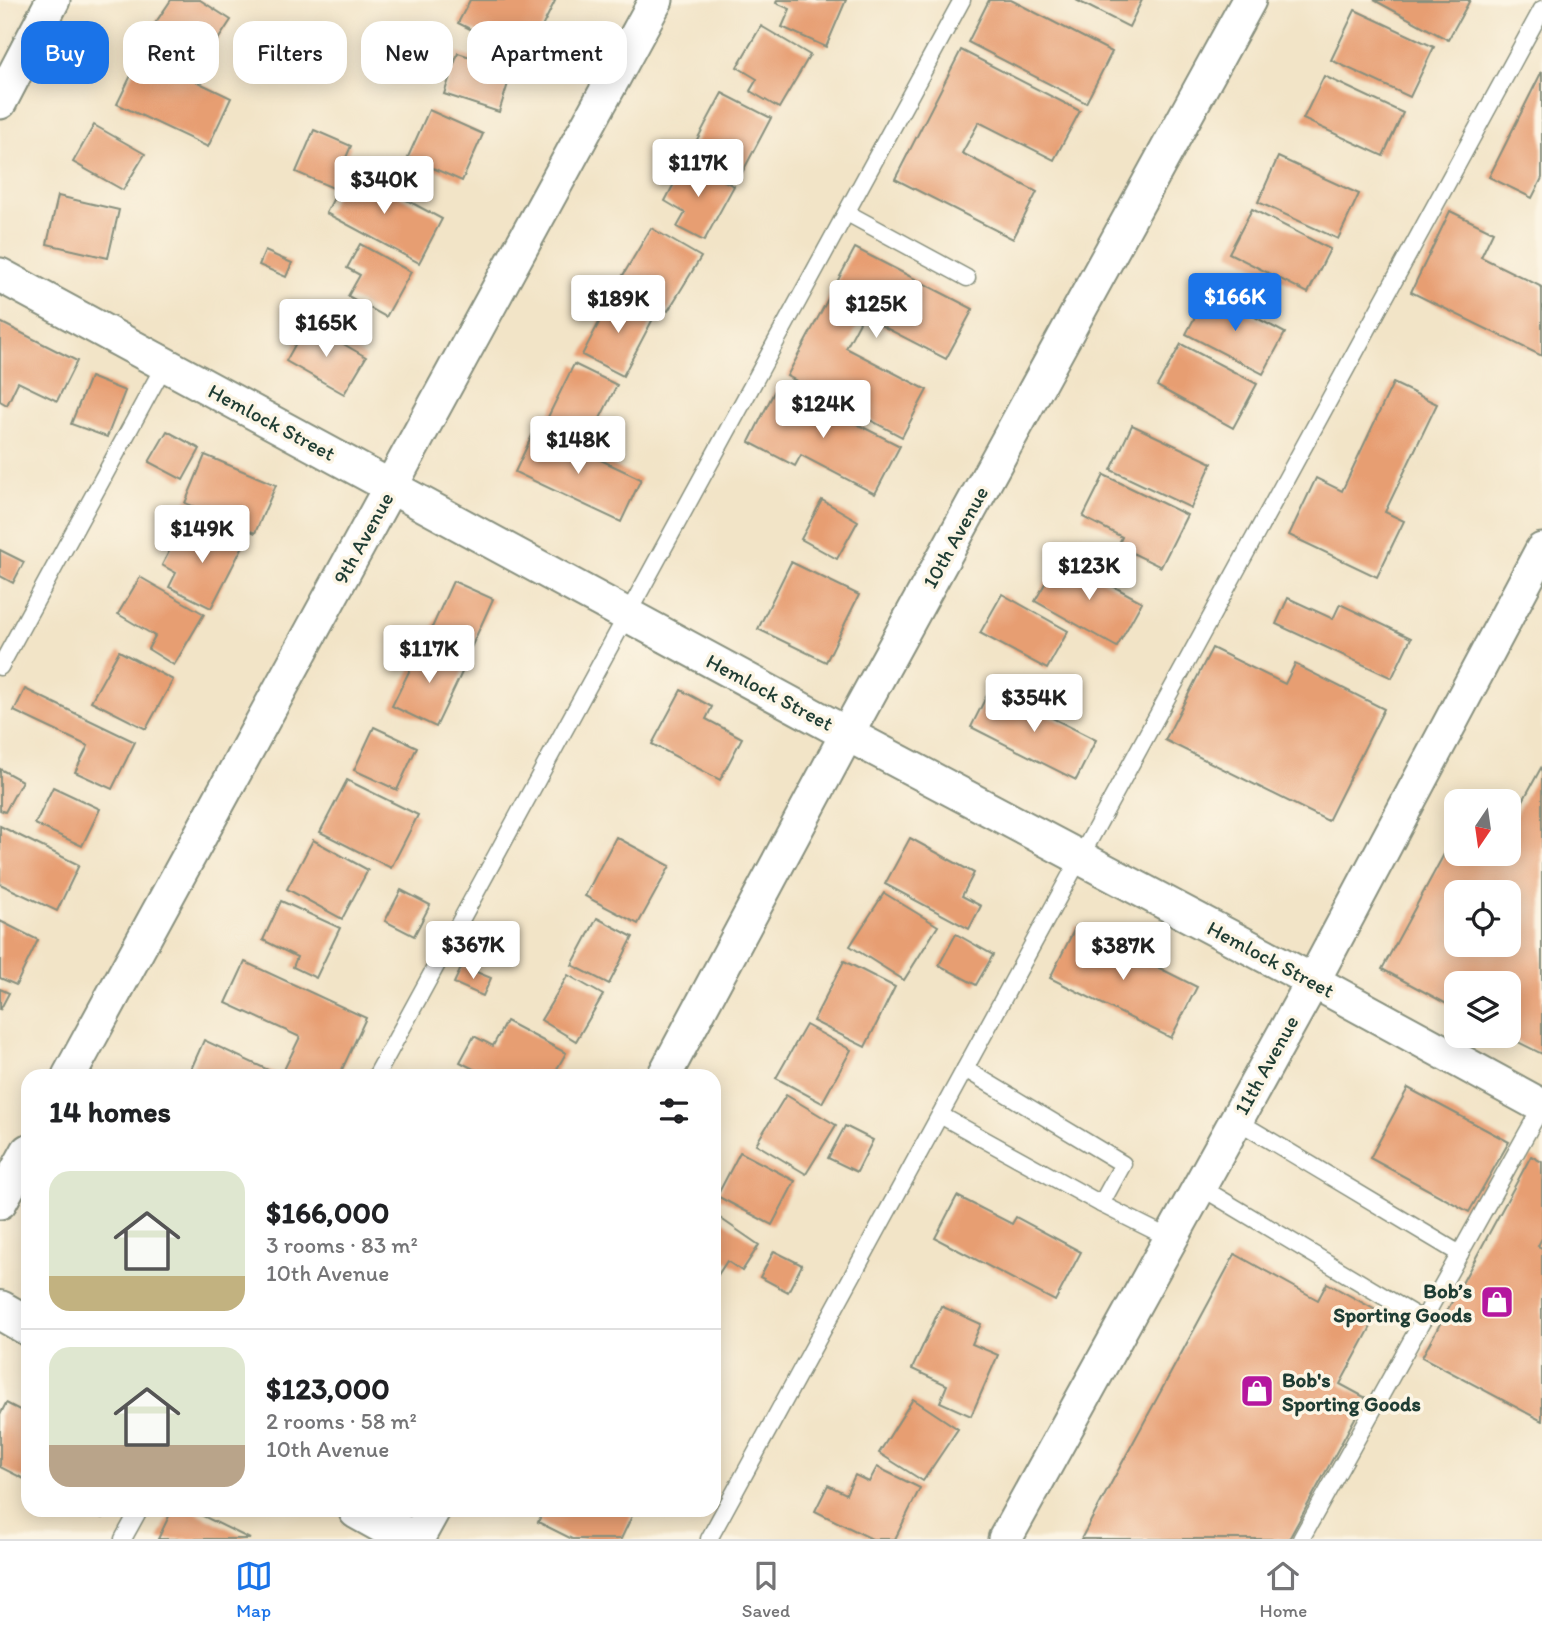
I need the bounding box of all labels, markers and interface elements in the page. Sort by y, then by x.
chip: Buy [21,21,109,84]
chip: Rent [123,21,219,84]
chip: Filters [233,21,347,84]
chip: New [361,21,453,84]
chip: Apartment [467,21,627,84]
pin: $117K [649,140,747,199]
text: $117K [668,148,728,176]
pin: $340K [335,156,433,216]
text: $340K [351,165,417,193]
pin: $166K [1186,274,1284,333]
pin: $189K [569,276,667,335]
pin: $125K [827,280,925,340]
text: $166K [1204,282,1266,310]
text: $189K [587,284,649,312]
text: $125K [845,289,907,317]
pin: $165K [277,300,375,359]
text: $165K [295,308,357,336]
street label: Hemlock Street [204,378,340,466]
pin: $124K [774,380,872,440]
text: $124K [792,389,854,417]
pin: $148K [529,416,627,476]
text: $148K [546,425,610,453]
street label: 10th Avenue [917,482,993,592]
street label: 9th Avenue [328,488,398,588]
pin: $149K [153,505,251,565]
text: $149K [171,514,233,542]
pin: $123K [1040,542,1138,602]
text: $123K [1058,551,1120,579]
pin: $117K [380,626,478,685]
text: $117K [399,634,459,662]
street label: Hemlock Street [702,648,838,736]
pin: $354K [985,674,1083,734]
text: $354K [1002,683,1066,711]
north arrow [1444,789,1521,866]
map controls [1444,789,1521,1048]
button: locate [1444,880,1521,957]
street label: Hemlock Street [1203,915,1339,1003]
pin: $367K [424,922,522,981]
pin: $387K [1074,922,1172,982]
text: $367K [442,930,504,958]
text: $387K [1092,931,1154,959]
button: layers [1444,971,1521,1048]
street label: 11th Avenue [1229,1011,1303,1119]
icon: filters [655,1092,693,1130]
text: 14 homes [49,1093,171,1130]
text: $166,000 [266,1194,389,1231]
icon: home [105,1199,189,1283]
text: 3 rooms · 83 m² [266,1231,418,1259]
text: 10th Avenue [266,1259,389,1287]
place label: Bob’s Sporting Goods [1333,1278,1472,1328]
shop icon: Bob’s Sporting Goods [1478,1283,1516,1321]
place label: Bob's Sporting Goods [1282,1367,1421,1417]
text: $123,000 [266,1370,390,1407]
shop icon: Bob's Sporting Goods [1238,1372,1276,1410]
icon: home [105,1375,189,1459]
text: 2 rooms · 58 m² [266,1407,417,1435]
text: 10th Avenue [266,1435,389,1463]
tab: Map [235,1557,273,1622]
tab: Saved [742,1557,790,1622]
tab: Home [1259,1557,1307,1622]

